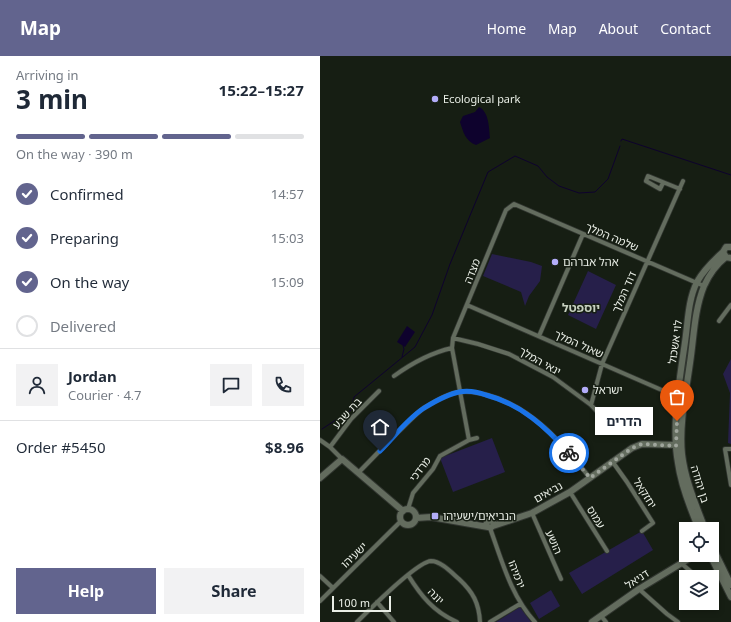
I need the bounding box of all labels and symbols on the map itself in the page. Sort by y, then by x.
place label: Ecological park [443,91,520,106]
marker: Ecological park [430,94,440,104]
street label: שלמה המלך [583,219,641,254]
place label: אהל אברהם [563,254,619,269]
street label: מצדה [460,256,483,286]
marker: אהל אברהם [550,257,560,267]
street label: דוד המלך [608,269,639,315]
district label: יוספטל [562,299,600,316]
street label: לוי אשכול [664,319,685,365]
street label: שאול המלך [552,326,606,361]
street label: ינאי המלך [517,343,564,378]
pin [660,380,694,421]
place label: ישראל [593,382,623,397]
marker: ישראל [580,385,590,395]
street label: בת שבע [329,394,365,432]
callout: הדרים [595,407,653,435]
pin [363,410,397,451]
courier [549,433,589,473]
street label: מרדכי [405,453,434,484]
street label: בן יהודה [688,463,713,505]
street label: יחזקאל [630,475,661,511]
street label: נביאים [531,478,565,506]
street label: עמוס [584,503,609,531]
place label: הנביאים/ישעיהו [443,508,516,523]
marker: הנביאים/ישעיהו [430,511,440,521]
street label: הושע [543,527,566,556]
street label: ישעיהו [337,538,370,571]
street label: ירמיהו [505,558,530,590]
street label: דניאל [622,565,652,592]
street label: יונה [425,584,448,607]
scale bar [332,594,391,613]

